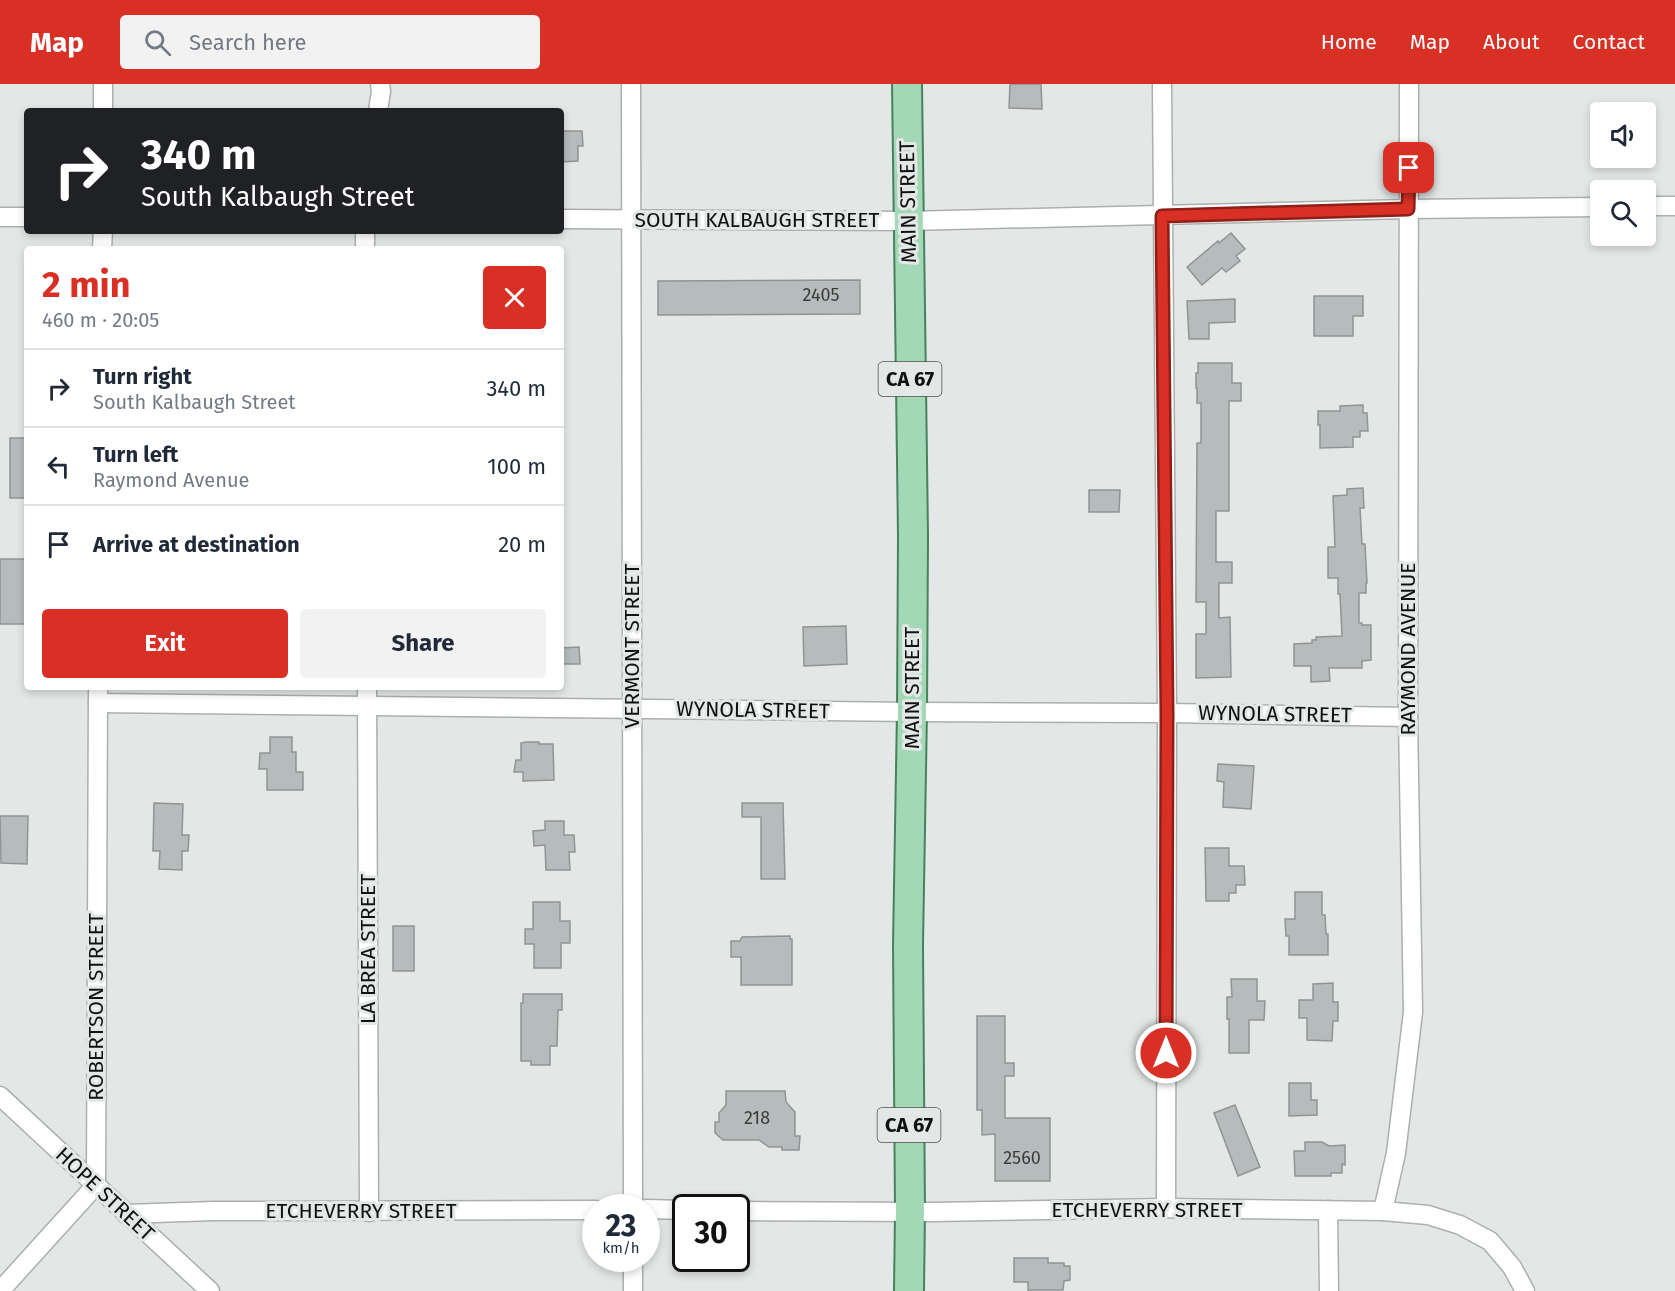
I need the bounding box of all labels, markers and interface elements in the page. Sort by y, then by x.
search box [120,15,540,69]
text: Map [30,26,84,59]
icon: search [141,26,174,59]
text: Search here [189,29,307,56]
text: Home [1321,29,1377,55]
text: Map [1410,29,1450,55]
text: About [1483,29,1540,55]
text: Contact [1573,29,1645,55]
map controls [1590,102,1656,246]
button: sound [1590,102,1656,168]
text: 340 m [141,130,257,180]
icon: right [42,132,120,210]
street label: MAIN STREET [894,140,922,263]
pin [1383,142,1434,193]
icon: arrive [1392,151,1425,184]
button: search [1590,180,1656,246]
text: South Kalbaugh Street [141,181,414,213]
street label: SOUTH KALBAUGH STREET [635,207,880,233]
text: 2 min [42,263,131,307]
button: close [483,266,546,329]
house number: 2405 [802,284,840,306]
text: 460 m · 20:05 [42,308,159,332]
road number: CA 67 [878,362,942,396]
text: Turn right [93,363,192,390]
icon: right [42,372,75,405]
text: 340 m [486,375,546,402]
text: South Kalbaugh Street [93,390,296,414]
text: Turn left [93,441,178,468]
icon: left [42,450,75,483]
text: 100 m [487,453,546,480]
text: Raymond Avenue [93,468,250,492]
icon: arrive [42,528,75,561]
text: Arrive at destination [93,531,300,558]
text: 20 m [498,531,546,558]
street label: RAYMOND AVENUE [1395,562,1421,736]
street label: VERMONT STREET [619,563,645,728]
button: Exit [42,609,288,678]
button: Share [300,609,546,678]
street label: MAIN STREET [899,627,925,749]
street label: WYNOLA STREET [676,696,830,724]
street label: WYNOLA STREET [1198,700,1352,728]
street label: LA BREA STREET [355,874,381,1024]
street label: ROBERTSON STREET [83,913,109,1101]
position arrow [1134,1021,1198,1085]
house number: 218 [744,1107,770,1129]
road number: CA 67 [878,1108,940,1142]
street label: HOPE STREET [50,1142,160,1246]
house number: 2560 [1003,1147,1041,1169]
speed limit sign: 30 [672,1194,750,1272]
street label: ETCHEVERRY STREET [1051,1197,1243,1223]
street label: ETCHEVERRY STREET [265,1198,457,1224]
text: 23 [606,1208,636,1244]
text: km/h [602,1239,640,1257]

